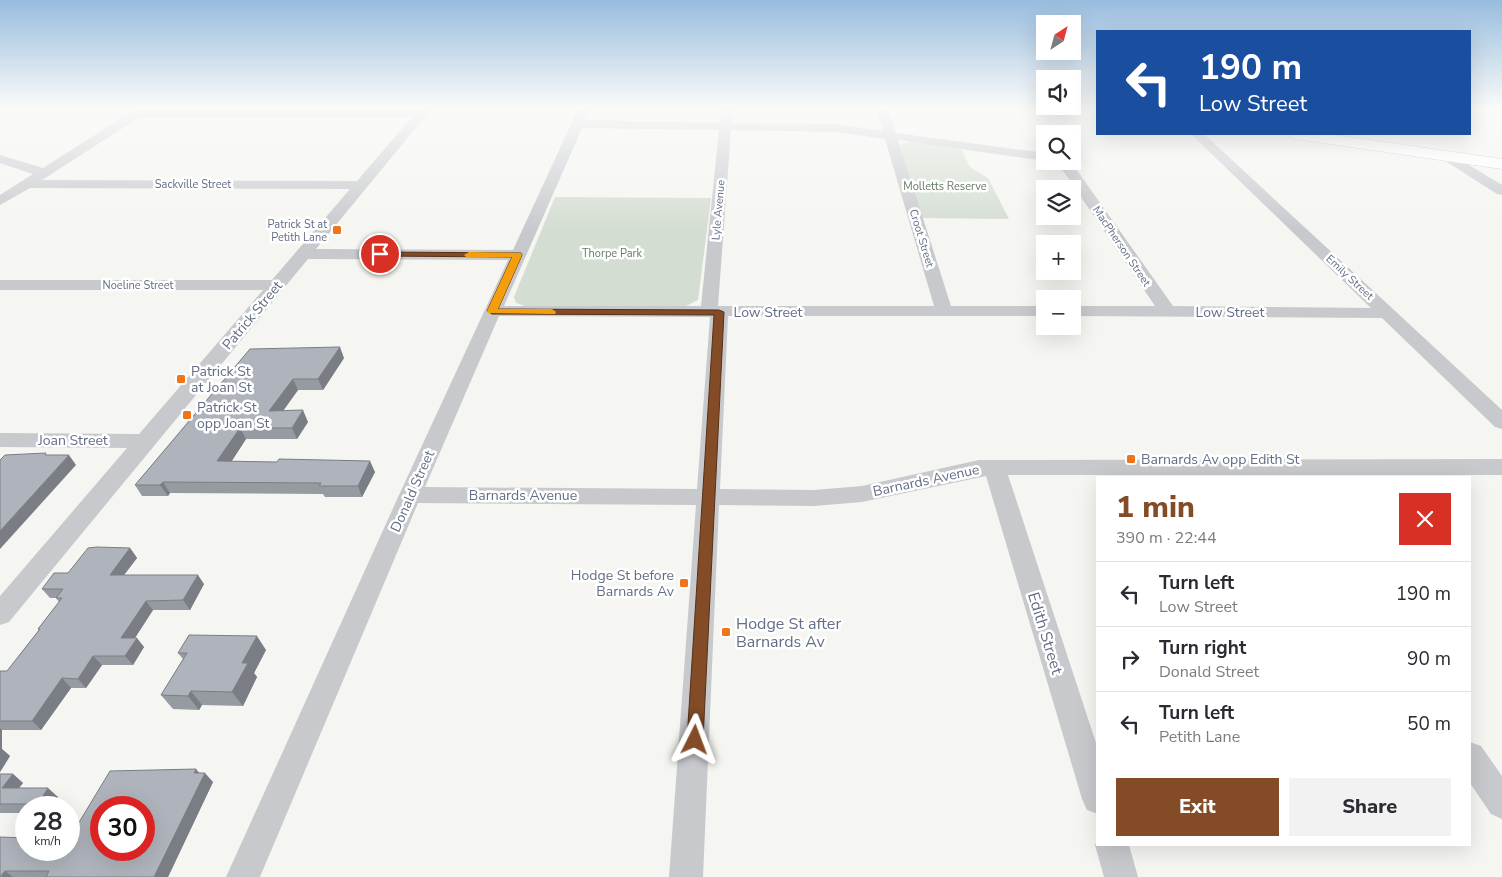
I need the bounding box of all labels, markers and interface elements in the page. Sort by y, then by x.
north arrow [1036,15,1081,60]
map controls [1036,15,1081,335]
text: 190 m [1199,44,1302,91]
icon: left [1116,50,1181,115]
button: sound [1036,70,1081,115]
text: Low Street [1199,89,1307,119]
button: search [1036,125,1081,170]
street label: Sackville Street [155,177,231,192]
street label: Lyle Avenue [708,179,729,241]
park label: Molletts Reserve [903,179,987,194]
button: layers [1036,180,1081,225]
street label: MacPherson Street [1089,203,1154,289]
street label: Croot Street [906,207,938,269]
place label: Patrick St at Petith Lane [268,217,327,245]
marker: Patrick St at Petith Lane [331,224,343,236]
pin [359,233,401,275]
button: + [1036,235,1081,280]
icon: arrive [366,240,394,268]
park label: Thorpe Park [582,246,642,261]
street label: Emily Street [1323,251,1377,303]
street label: Patrick Street [218,277,287,354]
street label: Noeline Street [103,278,174,293]
button: − [1036,290,1081,335]
street label: Low Street [734,303,802,322]
street label: Low Street [1196,303,1264,322]
place label: Patrick St at Joan St [191,362,252,397]
marker: Patrick St at Joan St [175,373,187,385]
place label: Patrick St opp Joan St [197,398,270,433]
marker: Patrick St opp Joan St [181,409,193,421]
street label: Joan Street [37,431,108,450]
street label: Donald Street [386,447,439,535]
place label: Barnards Av opp Edith St [1141,450,1300,469]
marker: Barnards Av opp Edith St [1125,453,1137,465]
street label: Barnards Avenue [871,460,981,501]
street label: Barnards Avenue [469,486,577,505]
text: 1 min [1116,487,1195,528]
button: close [1399,493,1451,545]
text: 390 m · 22:44 [1116,527,1217,549]
place label: Hodge St before Barnards Av [571,566,675,601]
text: Turn left [1159,570,1234,596]
marker: Hodge St before Barnards Av [678,577,690,589]
icon: left [1116,580,1144,608]
text: 190 m [1396,581,1451,607]
street label: Edith Street [1022,590,1068,677]
text: Low Street [1159,596,1238,618]
place label: Hodge St after Barnards Av [736,613,841,653]
marker: Hodge St after Barnards Av [720,626,732,638]
text: Turn right [1159,635,1246,661]
icon: right [1116,645,1144,673]
text: 90 m [1407,646,1451,672]
text: Donald Street [1159,661,1259,683]
text: Turn left [1159,700,1234,726]
icon: left [1116,710,1144,738]
text: 50 m [1407,711,1451,737]
position arrow [668,713,720,765]
text: Petith Lane [1159,726,1240,748]
button: Exit [1116,778,1279,836]
button: Share [1289,778,1451,836]
speed limit sign: 30 [90,796,155,861]
text: 28 [32,805,63,839]
text: km/h [34,833,61,849]

